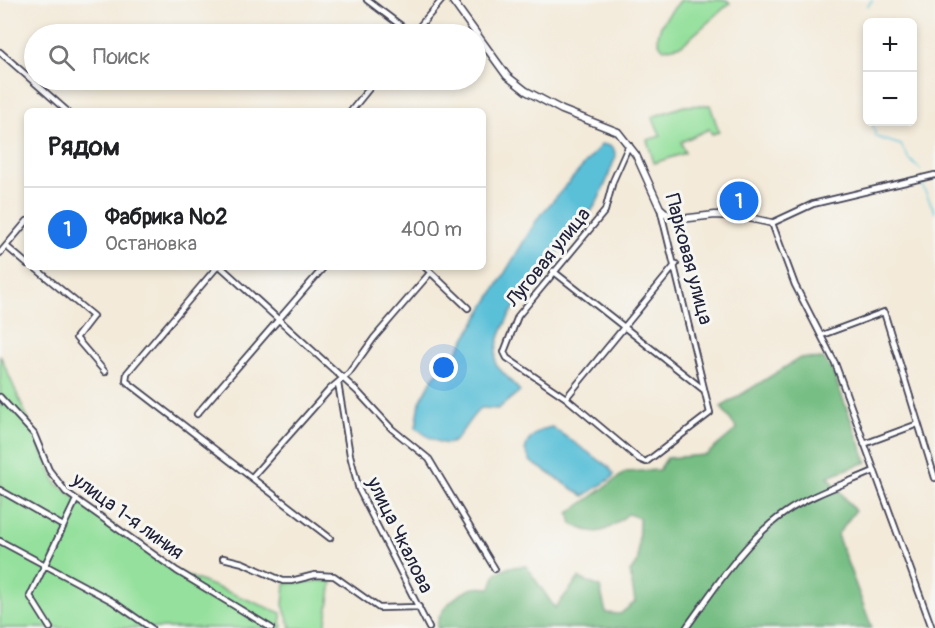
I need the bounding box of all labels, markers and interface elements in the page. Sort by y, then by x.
map controls [863,18,917,126]
button: + [863,18,917,72]
search box [24,24,486,90]
icon: search [45,41,78,74]
text: Поиск [93,43,150,71]
button: − [863,72,917,126]
text: Рядом [48,131,120,163]
pin: 1 [720,178,758,224]
street label: Парковая улица [660,191,718,327]
street label: Луговая улица [500,202,596,313]
text: Фабрика №2 [105,203,227,231]
text: 1 [64,217,71,242]
text: 400 m [401,217,462,242]
text: Остановка [105,231,197,256]
your location [429,353,458,382]
street label: улица 1-я линия [66,467,189,565]
street label: улица Чкалова [361,472,439,597]

